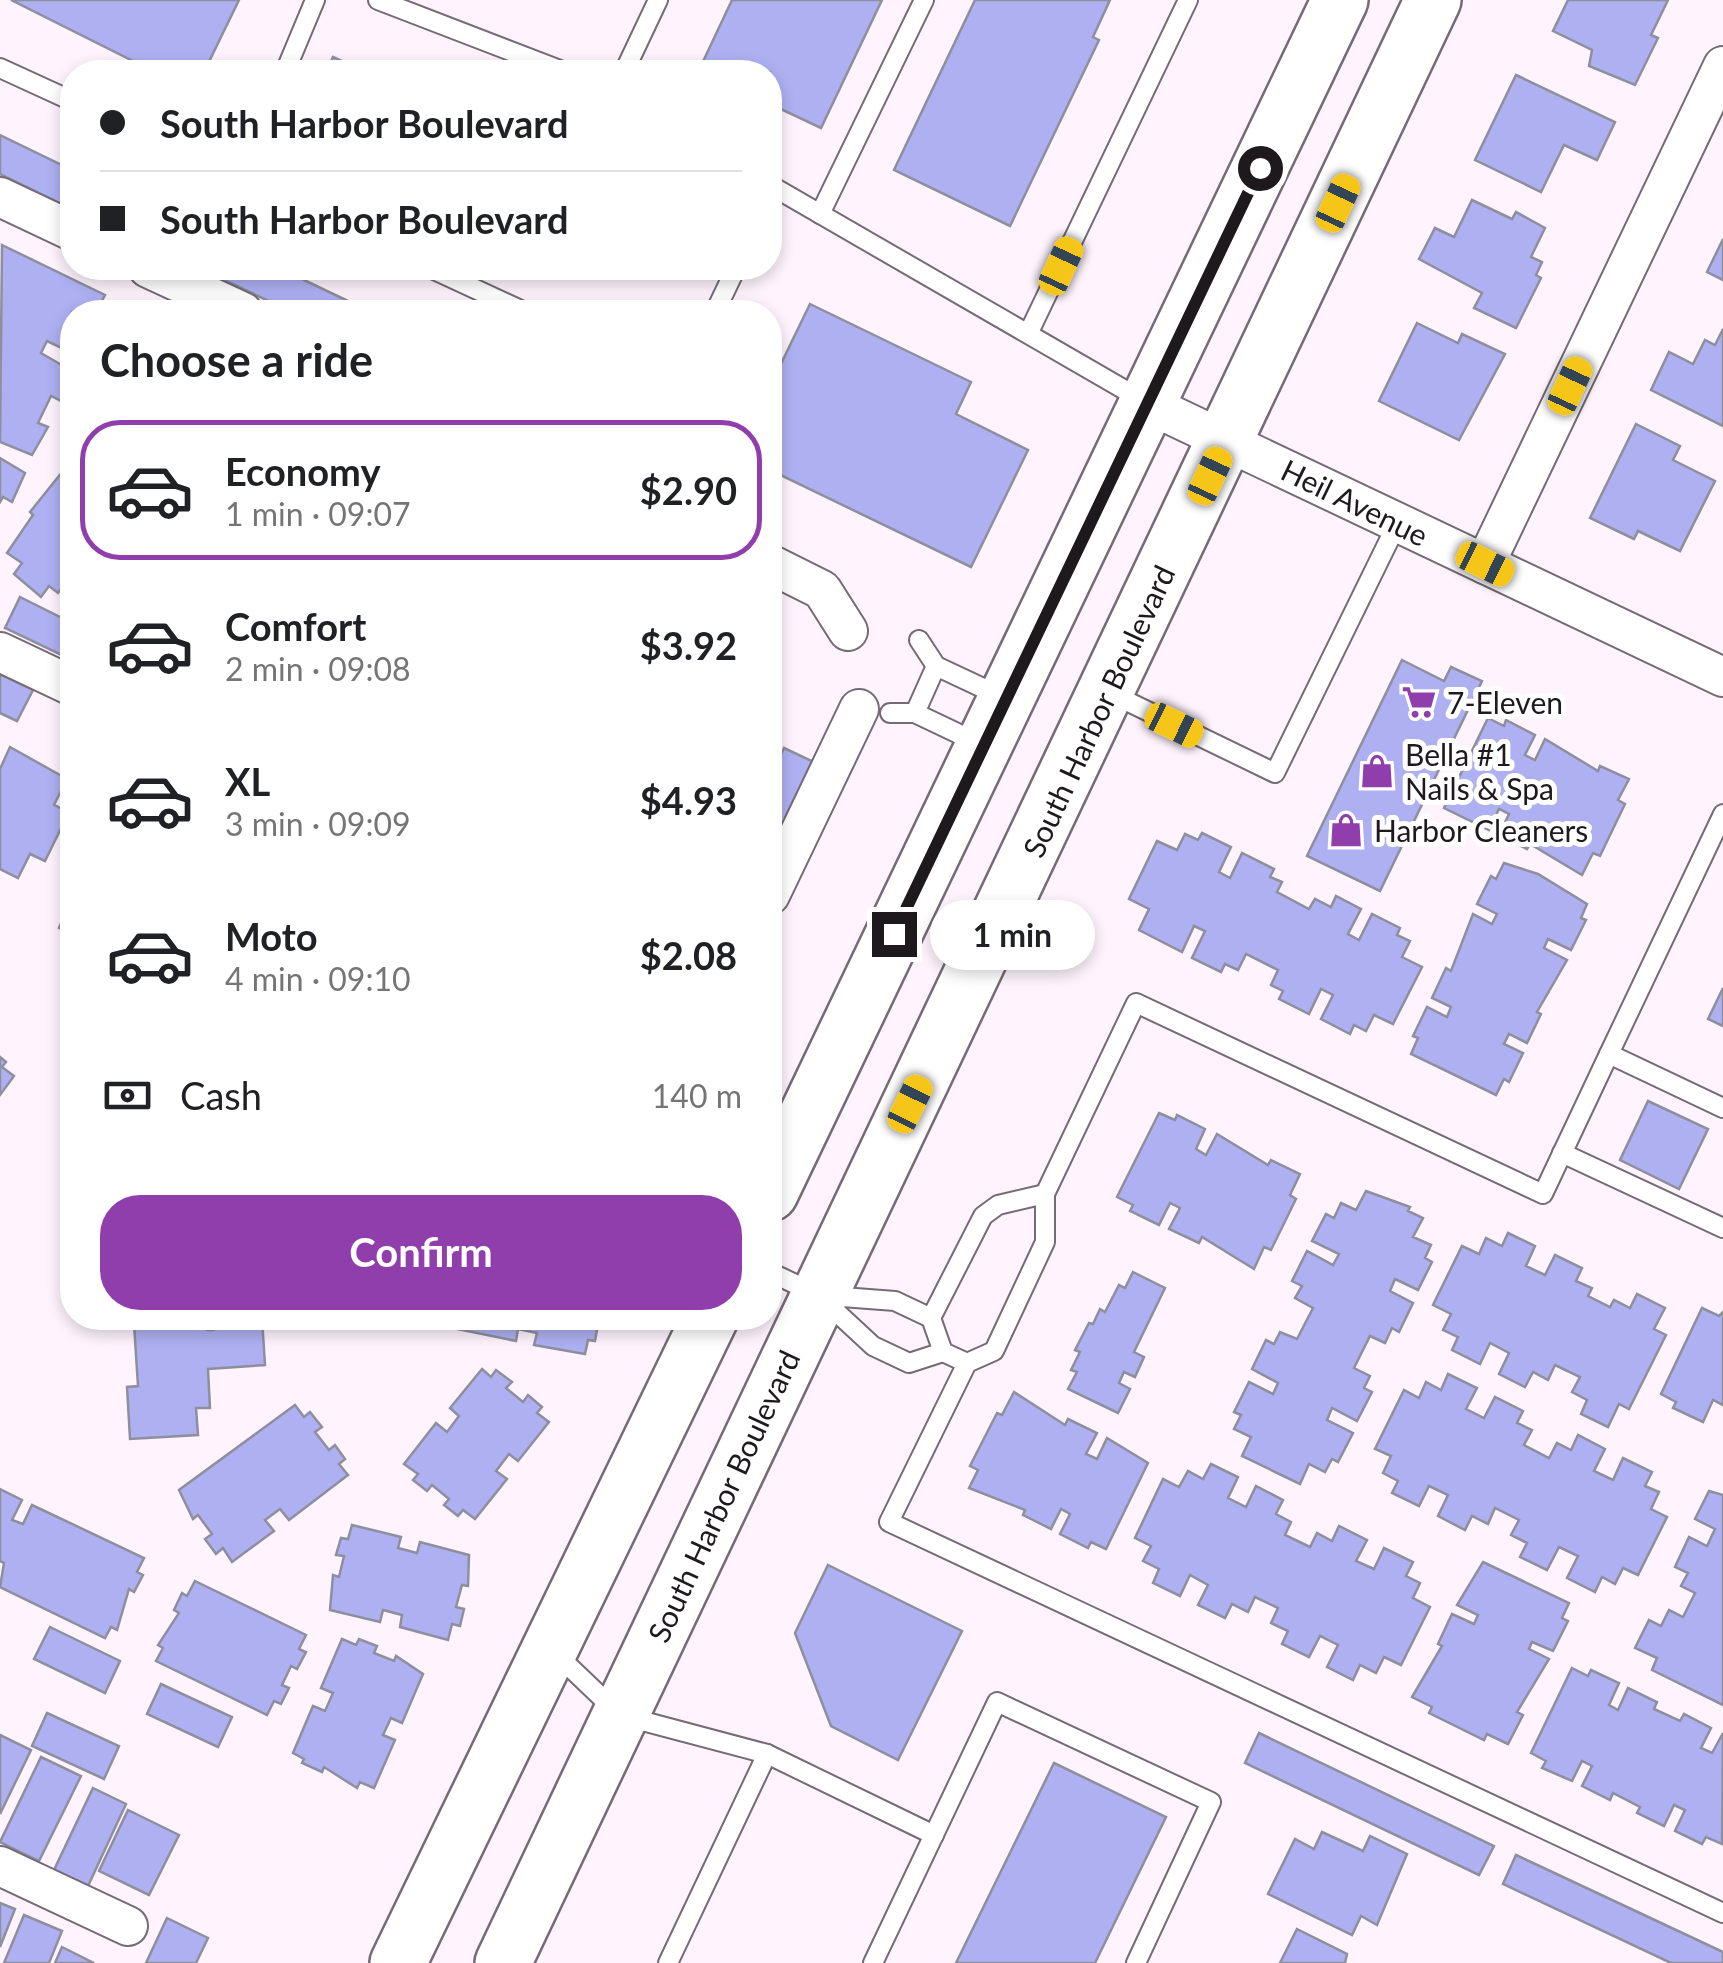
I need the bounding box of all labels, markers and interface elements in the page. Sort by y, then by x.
text: South Harbor Boulevard [160,100,568,146]
route start [1238,146,1283,191]
car [1312,169,1364,237]
text: South Harbor Boulevard [160,196,568,242]
car [1035,232,1087,300]
text: Choose a ride [100,333,373,387]
car [1544,352,1596,420]
car [1184,442,1236,510]
icon: car [105,445,195,535]
text: Economy [225,448,380,494]
street label: Heil Avenue [1276,451,1434,553]
text: $2.90 [640,467,737,513]
text: 1 min · 09:07 [225,494,411,533]
car [1451,537,1519,591]
street label: South Harbor Boulevard [1015,559,1181,863]
icon: car [105,600,195,690]
text: Comfort [225,603,366,649]
text: $3.92 [640,622,737,668]
text: 2 min · 09:08 [225,649,411,688]
supermarket icon: 7-Eleven [1400,683,1438,721]
place label: 7-Eleven [1447,684,1563,720]
car [1140,698,1208,752]
place label: Bella #1 Nails & Spa [1405,736,1554,806]
shop icon: Bella #1 Nails & Spa [1358,752,1396,790]
icon: car [105,755,195,845]
text: XL [225,758,270,804]
text: $4.93 [640,777,737,823]
text: 3 min · 09:09 [225,804,411,843]
shop icon: Harbor Cleaners [1327,811,1365,849]
place label: Harbor Cleaners [1374,812,1588,848]
callout: 1 min [929,899,1094,969]
icon: car [105,910,195,1000]
route end [872,912,917,957]
text: Moto [225,913,318,959]
text: 1 min [973,915,1052,954]
text: $2.08 [640,932,737,978]
text: 4 min · 09:10 [225,959,411,998]
icon: cash [100,1068,155,1123]
car [883,1070,937,1138]
text: Cash [180,1072,262,1118]
text: 140 m [652,1076,742,1115]
button: Confirm [100,1195,742,1310]
street label: South Harbor Boulevard [640,1344,806,1648]

